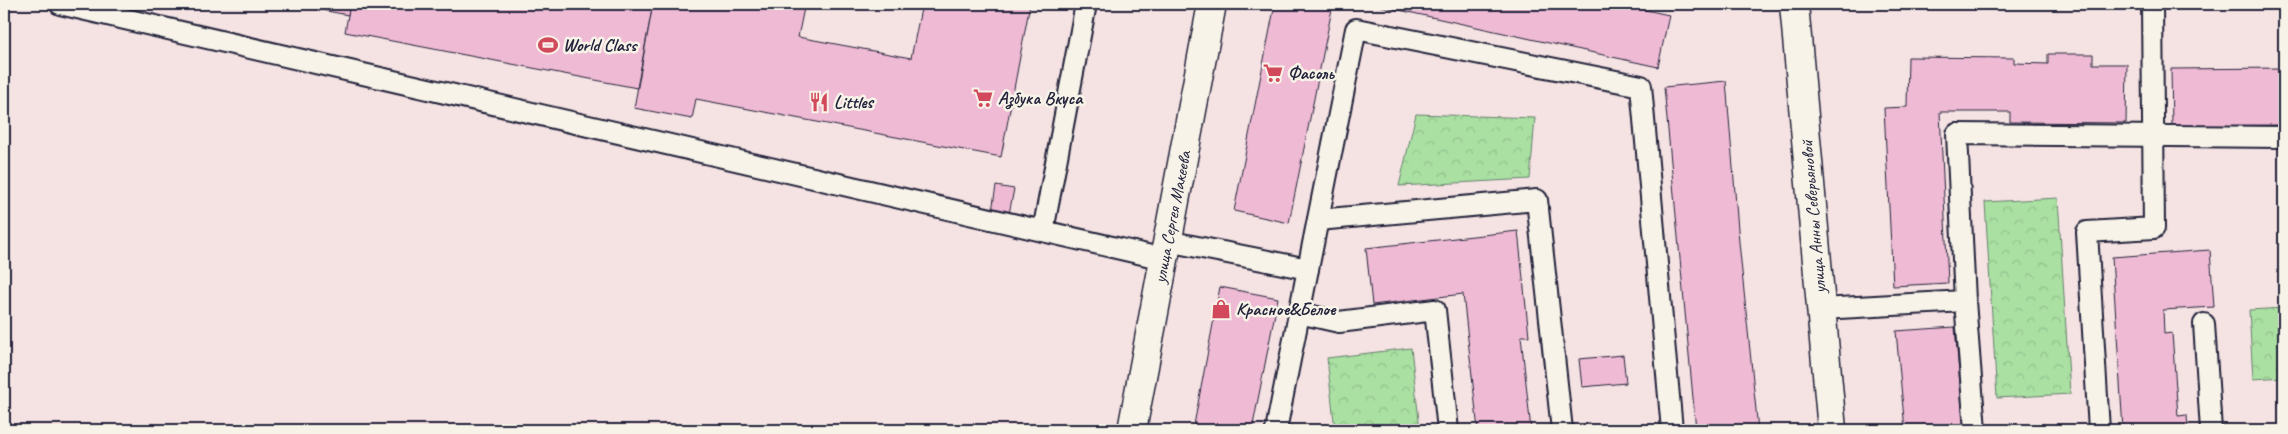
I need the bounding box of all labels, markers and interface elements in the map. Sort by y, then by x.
sports icon: World Class [537,34,559,56]
place label: World Class [563,34,638,56]
supermarket icon: Фасоль [1262,62,1284,84]
place label: Фасоль [1288,62,1336,84]
supermarket icon: Азбука Вкуса [972,87,994,109]
place label: Азбука Вкуса [998,87,1084,110]
restaurant icon: Littles [808,91,830,113]
place label: Littles [834,91,875,113]
street label: улица Анны Северьяновой [1795,138,1831,296]
street label: улица Сергея Макеева [1148,148,1196,286]
shop icon: Красное&Белое [1210,298,1232,320]
place label: Красное&Белое [1236,298,1337,320]

